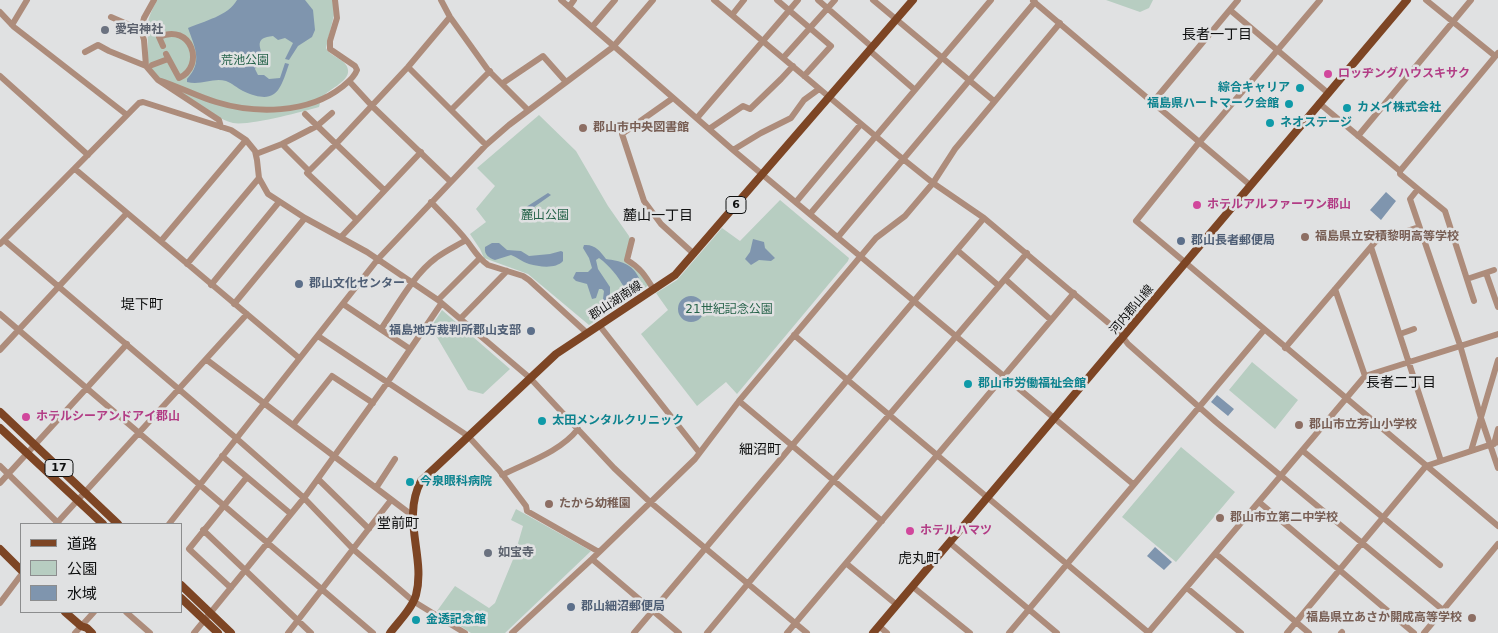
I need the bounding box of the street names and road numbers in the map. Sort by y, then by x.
road number: 6 [726,196,746,214]
street label: 郡山湖南線 [587,279,645,323]
street label: 河内郡山線 [1107,282,1157,338]
road number: 17 [45,459,73,476]

